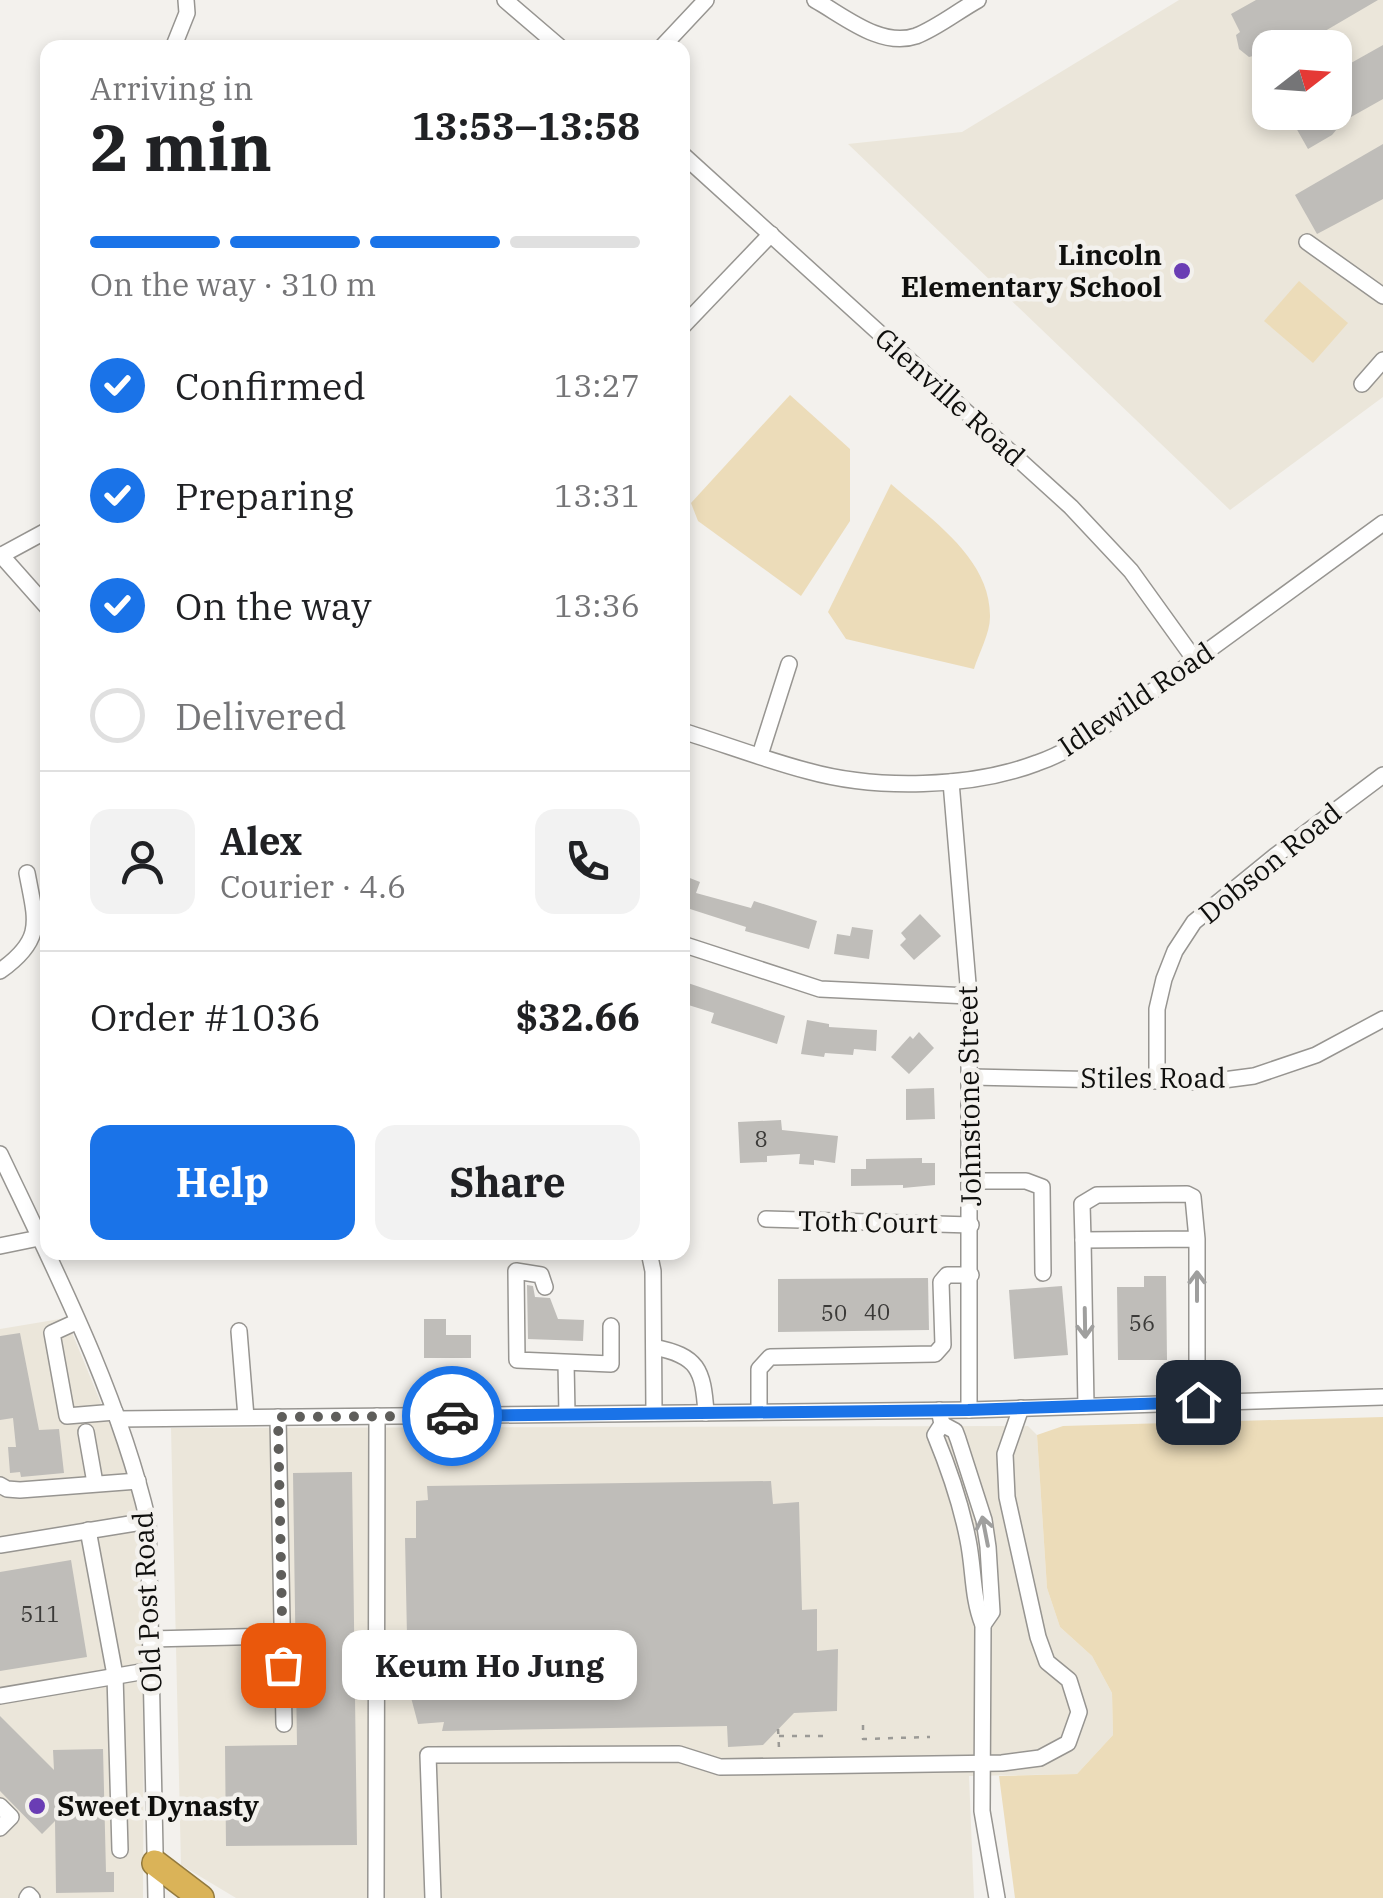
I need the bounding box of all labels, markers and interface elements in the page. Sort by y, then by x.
north arrow [1252,30,1352,130]
map controls [1252,30,1352,130]
text: Arriving in [90,67,253,109]
text: 13:53–13:58 [412,101,640,150]
text: 2 min [90,104,272,189]
place label: Lincoln Elementary School [901,236,1162,305]
marker: Lincoln Elementary School [1171,260,1193,282]
text: On the way · 310 m [90,263,376,305]
street label: Glenville Road [867,319,1033,474]
icon: check [90,358,145,413]
text: Confirmed [175,361,366,410]
text: 13:27 [554,364,640,406]
icon: check [90,468,145,523]
text: Preparing [175,471,354,520]
text: 13:31 [554,474,640,516]
icon: check [90,578,145,633]
text: On the way [175,581,372,630]
text: 13:36 [554,584,640,626]
street label: Idlewild Road [1051,633,1220,764]
text: Delivered [175,691,347,740]
street label: Dobson Road [1191,794,1349,931]
button: person [90,809,195,914]
button: phone [535,809,640,914]
text: Alex [220,816,302,865]
text: Courier · 4.6 [220,865,406,907]
street label: Johnstone Street [948,985,989,1207]
text: Order #1036 [90,992,321,1041]
text: $32.66 [515,992,640,1041]
street label: Stiles Road [1080,1059,1226,1096]
house number: 8 [754,1124,768,1153]
button: Help [90,1125,355,1240]
button: Share [375,1125,640,1240]
street label: Toth Court [798,1202,939,1241]
one-way arrow [1188,1270,1206,1302]
house number: 40 [864,1297,890,1326]
house number: 50 [821,1298,847,1327]
one-way arrow [1075,1306,1094,1338]
house number: 56 [1129,1308,1155,1337]
pin [1156,1360,1241,1445]
courier [402,1366,502,1466]
icon: home [1171,1375,1226,1430]
icon: car [425,1389,480,1444]
street label: Old Post Road [123,1511,170,1694]
one-way arrow [975,1515,994,1548]
house number: 511 [20,1599,60,1628]
pin [241,1623,326,1708]
callout: Keum Ho Jung [343,1630,638,1700]
icon: bag [256,1638,311,1693]
text: Keum Ho Jung [375,1644,604,1686]
place label: Sweet Dynasty [57,1787,259,1824]
marker: Sweet Dynasty [26,1795,48,1817]

